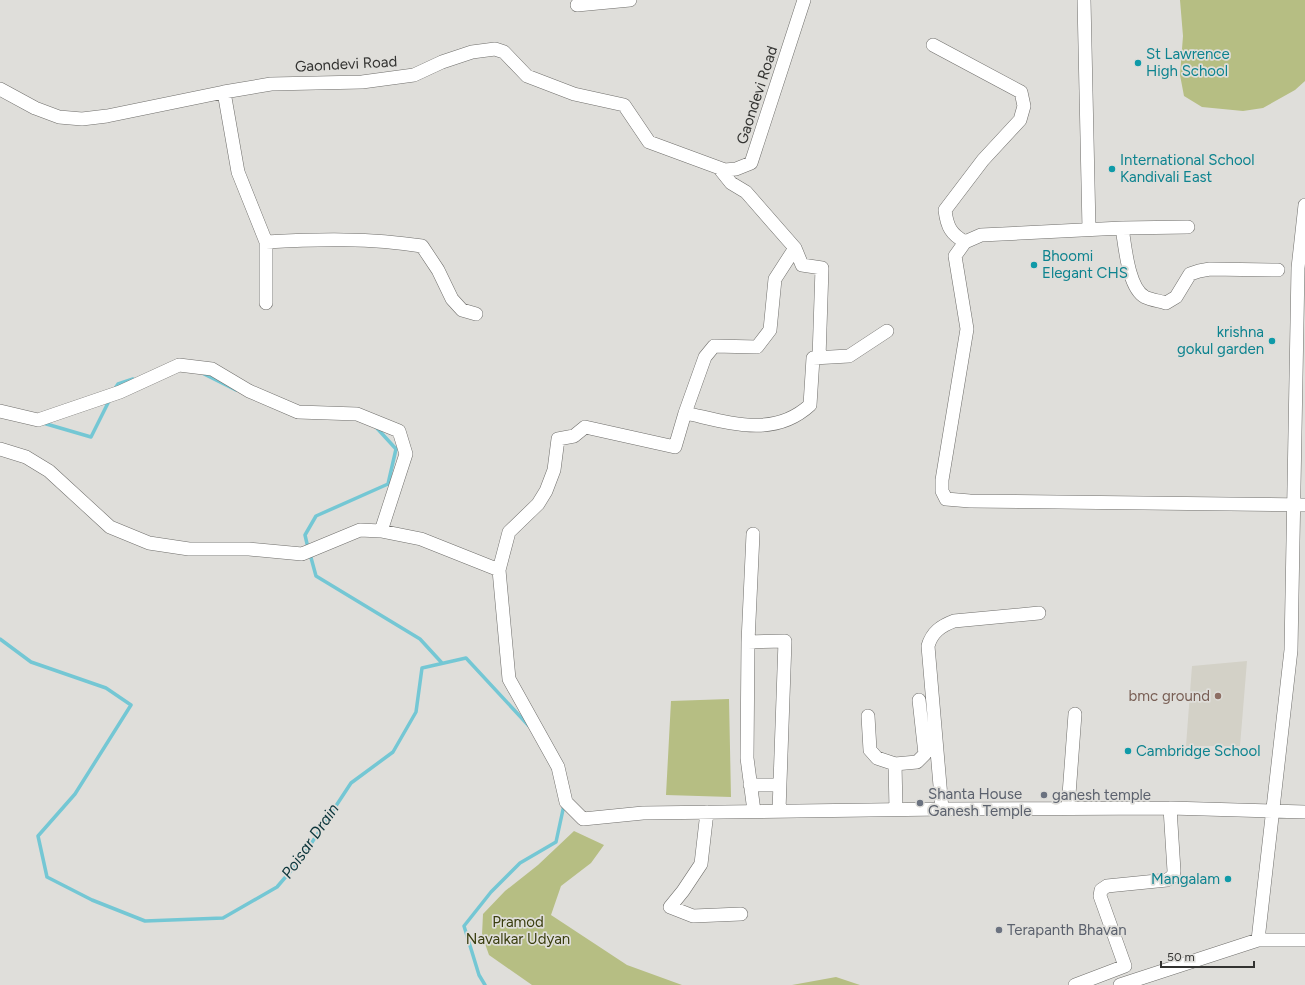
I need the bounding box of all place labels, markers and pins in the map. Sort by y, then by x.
place label: St Lawrence High School [1146,45,1230,80]
marker: St Lawrence High School [1133,58,1143,68]
place label: International School Kandivali East [1120,151,1255,186]
marker: International School Kandivali East [1107,164,1117,174]
place label: Bhoomi Elegant CHS [1042,247,1128,282]
marker: Bhoomi Elegant CHS [1029,260,1039,270]
place label: krishna gokul garden [1177,323,1264,358]
marker: krishna gokul garden [1267,336,1277,346]
place label: bmc ground [1129,687,1210,705]
marker: bmc ground [1213,691,1223,701]
place label: Cambridge School [1136,742,1260,760]
marker: Cambridge School [1123,746,1133,756]
place label: Shanta House Ganesh Temple [928,785,1031,820]
place label: ganesh temple [1052,786,1151,804]
marker: ganesh temple [1039,790,1049,800]
marker: Shanta House Ganesh Temple [915,798,925,808]
place label: Mangalam [1151,870,1220,888]
marker: Mangalam [1223,874,1233,884]
place label: Terapanth Bhavan [1007,921,1127,939]
marker: Terapanth Bhavan [994,925,1004,935]

